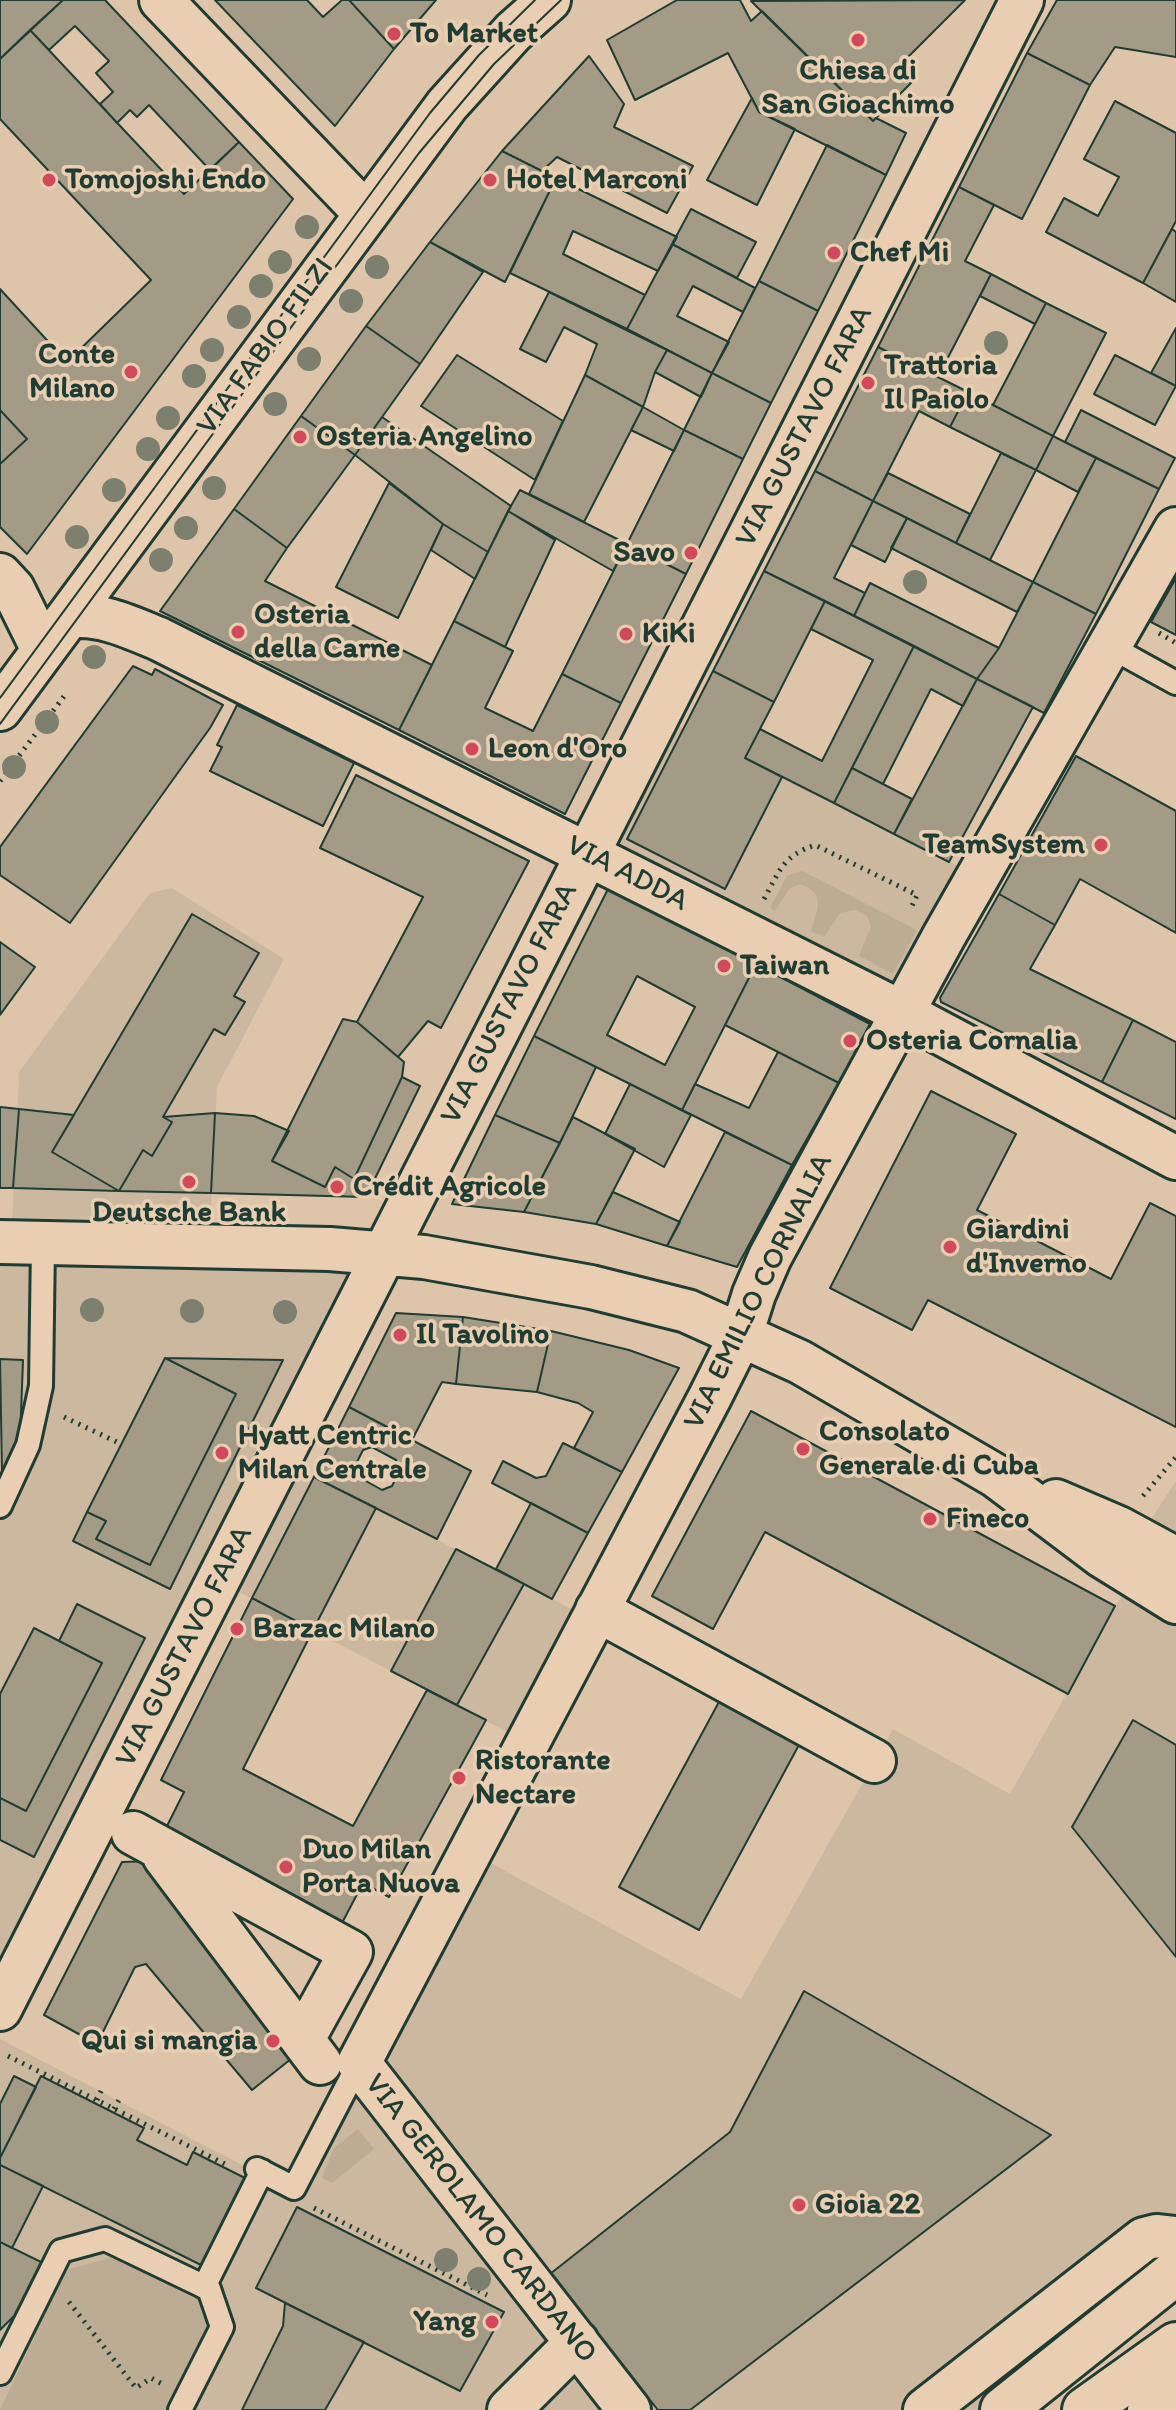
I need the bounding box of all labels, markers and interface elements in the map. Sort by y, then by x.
place label: To Market [410,16,538,52]
marker: To Market [385,25,403,43]
marker: Chiesa di San Gioachimo [849,31,867,49]
place label: Chiesa di San Gioachimo [762,53,954,124]
place label: Tomojoshi Endo [65,162,266,198]
place label: Hotel Marconi [506,162,687,198]
marker: Tomojoshi Endo [40,171,58,189]
marker: Hotel Marconi [481,171,499,189]
place label: Chef Mi [850,235,949,271]
marker: Chef Mi [825,244,843,262]
street label: VIA FABIO FILZI [190,251,342,443]
street label: VIA GUSTAVO FARA [729,300,881,554]
place label: Conte Milano [29,337,115,408]
place label: Trattoria Il Paiolo [884,348,997,418]
marker: Conte Milano [122,363,140,381]
marker: Trattoria Il Paiolo [859,374,877,392]
place label: Osteria Angelino [316,419,533,455]
marker: Osteria Angelino [291,428,309,446]
place label: Savo [614,535,675,571]
marker: Savo [682,544,700,562]
place label: Osteria della Carne [254,597,400,668]
place label: KiKi [642,616,695,652]
marker: Osteria della Carne [229,623,247,641]
marker: KiKi [617,625,635,643]
place label: Leon d'Oro [488,731,627,767]
marker: Leon d'Oro [463,740,481,758]
place label: TeamSystem [923,827,1085,863]
street label: VIA ADDA [560,828,694,920]
marker: TeamSystem [1092,836,1110,854]
street label: VIA GUSTAVO FARA [434,877,586,1131]
place label: Taiwan [740,948,829,984]
marker: Taiwan [715,957,733,975]
place label: Osteria Cornalia [866,1023,1078,1059]
marker: Osteria Cornalia [841,1032,859,1050]
street label: VIA EMILIO CORNALIA [677,1148,841,1436]
place label: Crédit Agricole [353,1169,546,1205]
marker: Deutsche Bank [180,1173,198,1191]
marker: Crédit Agricole [328,1178,346,1196]
place label: Deutsche Bank [92,1195,286,1231]
place label: Giardini d'Inverno [966,1212,1087,1282]
marker: Giardini d'Inverno [941,1238,959,1256]
place label: Il Tavolino [416,1317,549,1353]
marker: Il Tavolino [391,1326,409,1344]
place label: Consolato Generale di Cuba [819,1414,1039,1484]
place label: Hyatt Centric Milan Centrale [238,1418,427,1488]
marker: Consolato Generale di Cuba [794,1440,812,1458]
marker: Hyatt Centric Milan Centrale [213,1444,231,1462]
place label: Fineco [946,1501,1029,1537]
marker: Fineco [921,1510,939,1528]
street label: VIA GUSTAVO FARA [109,1520,261,1774]
place label: Barzac Milano [253,1611,435,1647]
marker: Barzac Milano [228,1620,246,1638]
place label: Ristorante Nectare [475,1743,611,1814]
marker: Ristorante Nectare [450,1769,468,1787]
place label: Duo Milan Porta Nuova [302,1832,460,1902]
marker: Duo Milan Porta Nuova [277,1858,295,1876]
place label: Qui si mangia [81,2023,257,2059]
marker: Qui si mangia [264,2032,282,2050]
street label: VIA GEROLAMO CARDANO [356,2067,604,2371]
place label: Gioia 22 [815,2187,920,2223]
marker: Gioia 22 [790,2196,808,2214]
place label: Yang [413,2304,476,2340]
marker: Yang [483,2313,501,2331]

